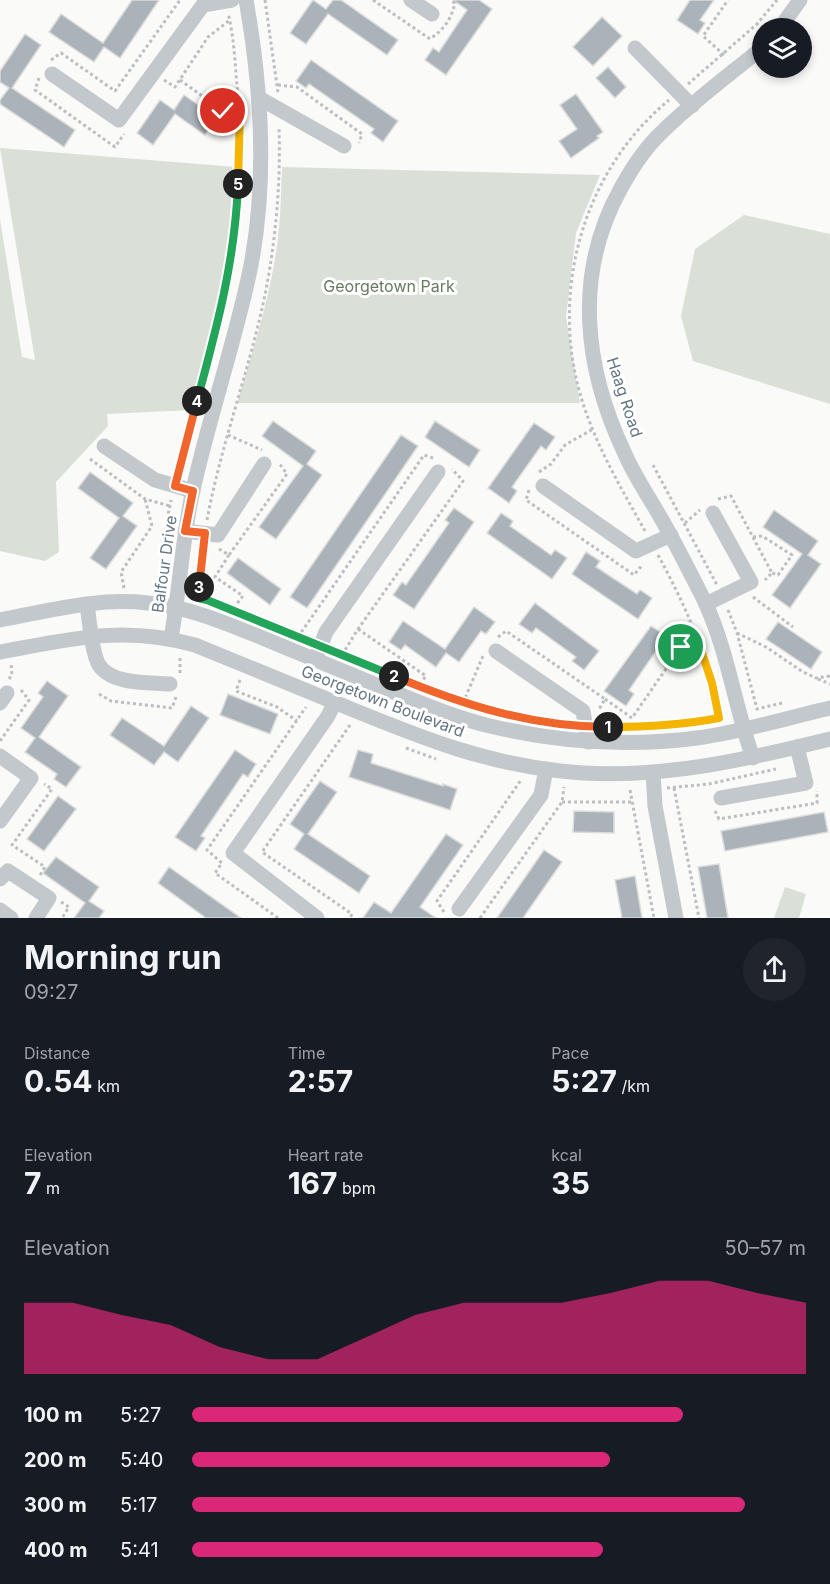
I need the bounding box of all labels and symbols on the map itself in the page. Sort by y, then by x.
pin [197,85,248,136]
pin: 5 [223,169,253,199]
park label: Georgetown Park [323,276,455,296]
street label: Haag Road [603,355,647,439]
pin: 4 [182,386,212,416]
street label: Balfour Drive [147,514,181,614]
pin: 3 [184,572,214,602]
pin [655,621,706,672]
street label: Georgetown Boulevard [299,661,467,741]
pin: 2 [379,661,409,691]
pin: 1 [593,712,623,742]

